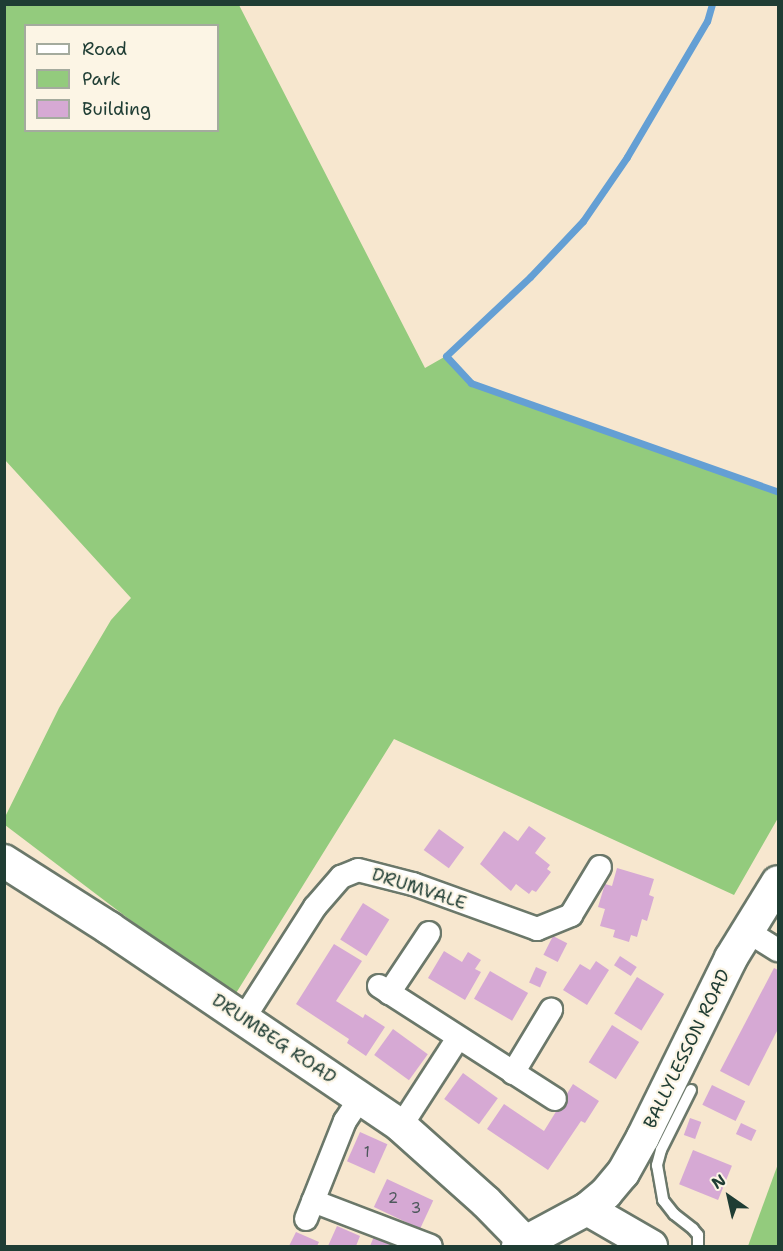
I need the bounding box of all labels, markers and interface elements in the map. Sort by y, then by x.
legend [24,24,219,132]
text: Road [82,37,127,61]
text: Park [82,67,121,91]
text: Building [82,97,151,121]
street label: DRUMVALE [369,864,469,914]
street label: BALLYLESSON ROAD [639,966,735,1132]
street label: DRUMBEG ROAD [208,989,340,1089]
house number: 1 [364,1144,370,1162]
north arrow [699,1167,759,1227]
text: N [708,1169,730,1194]
house number: 2 [388,1190,398,1208]
house number: 3 [411,1200,421,1218]

